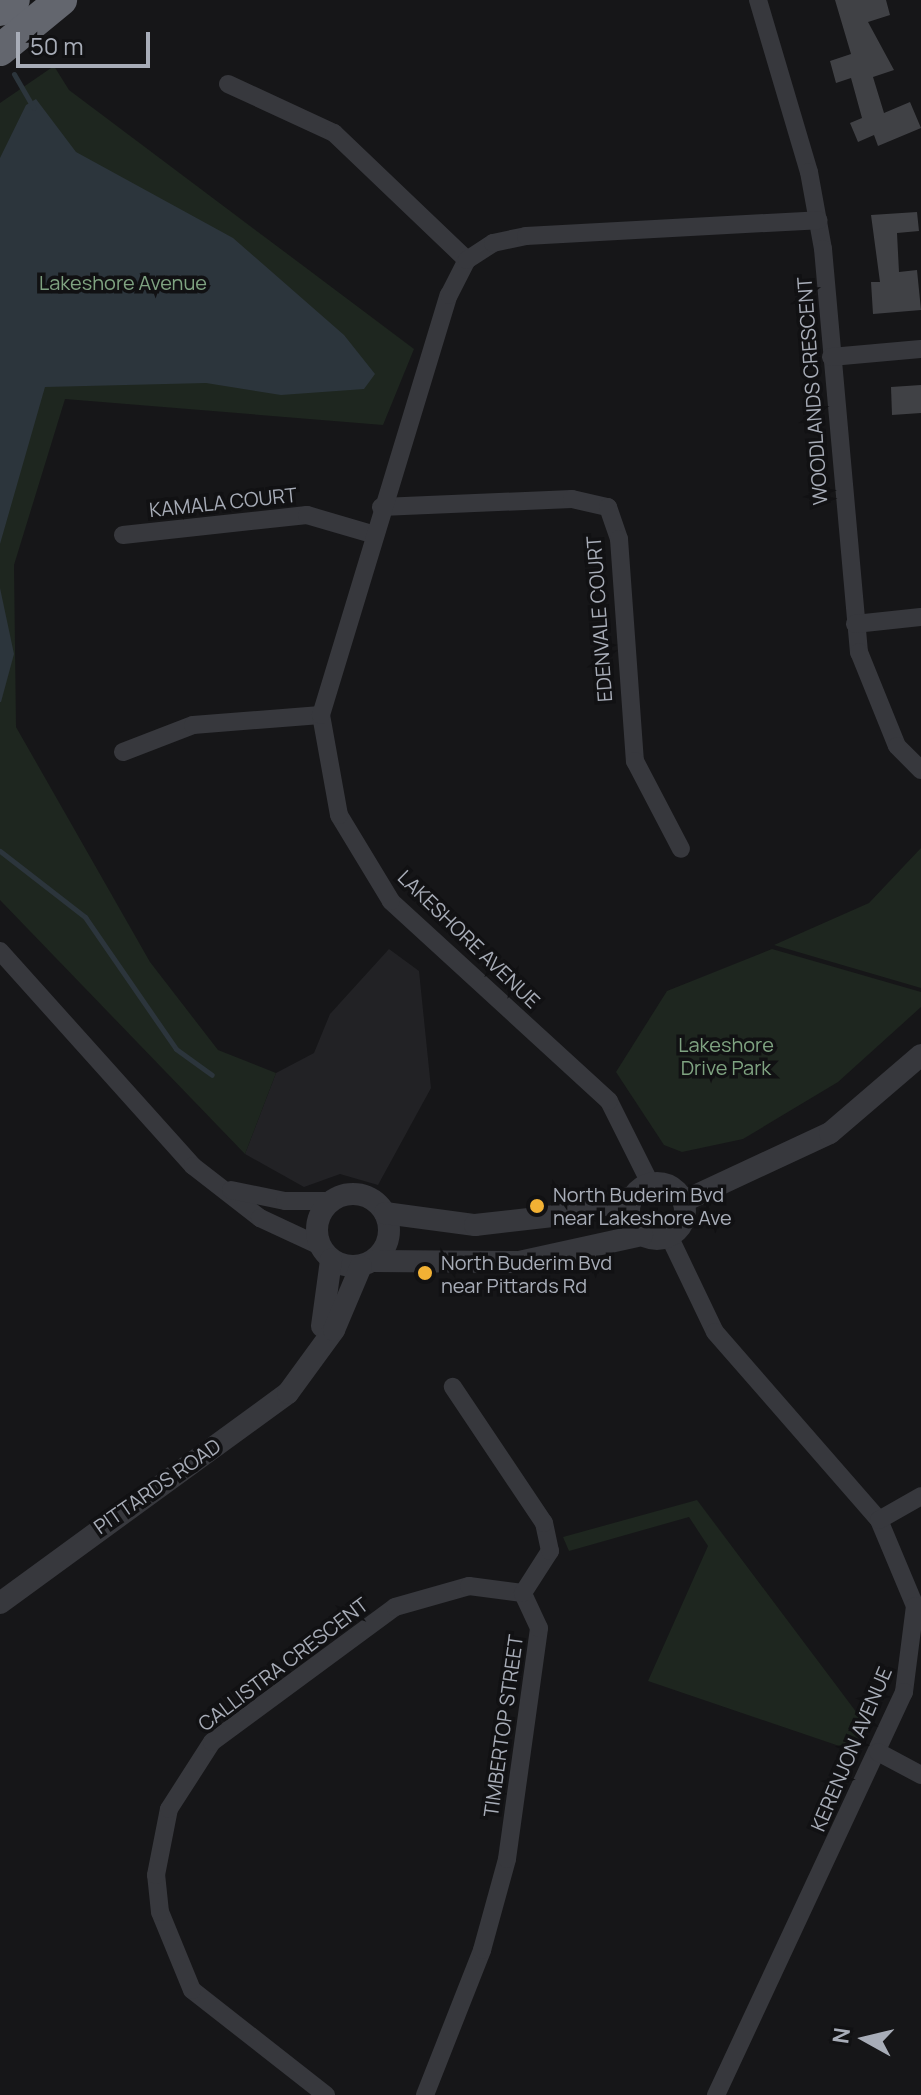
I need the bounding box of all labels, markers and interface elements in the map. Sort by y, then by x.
scale bar [20,16,154,66]
text: 50 m [30,29,84,62]
park label: Lakeshore Avenue [39,270,207,294]
street label: WOODLANDS CRESCENT [792,276,832,506]
street label: KAMALA COURT [148,482,298,522]
street label: EDENVALE COURT [581,535,617,703]
street label: LAKESHORE AVENUE [393,865,545,1013]
park label: Lakeshore Drive Park [678,1032,774,1079]
place label: North Buderim Bvd near Lakeshore Ave [553,1182,732,1229]
marker: North Buderim Bvd near Lakeshore Ave [528,1197,546,1215]
place label: North Buderim Bvd near Pittards Rd [441,1250,612,1297]
marker: North Buderim Bvd near Pittards Rd [416,1264,434,1282]
street label: PITTARDS ROAD [89,1433,225,1539]
street label: CALLISTRA CRESCENT [193,1592,373,1736]
street label: TIMBERTOP STREET [478,1633,528,1819]
street label: KERENJON AVENUE [806,1663,896,1835]
north arrow [825,1999,905,2079]
text: N [825,2026,857,2046]

